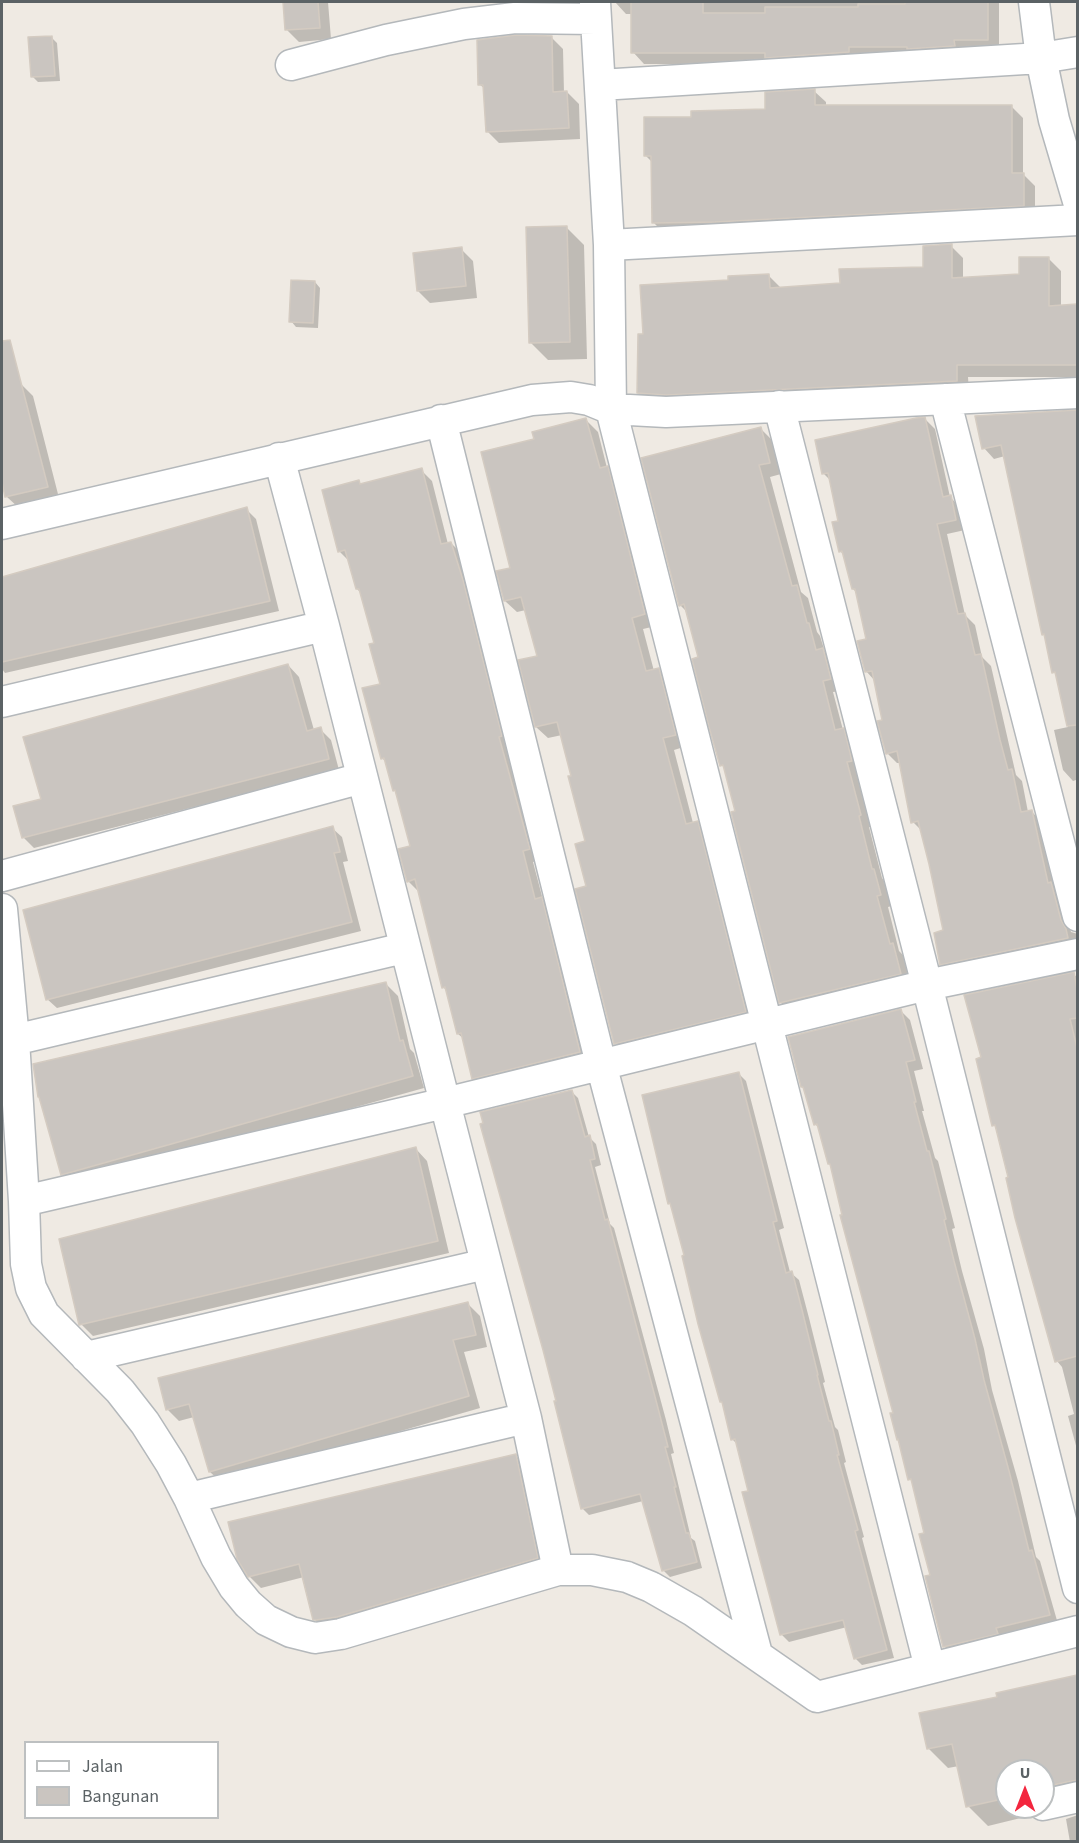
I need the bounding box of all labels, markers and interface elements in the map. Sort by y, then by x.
legend [24,1741,219,1819]
text: Jalan [82,1754,123,1779]
north arrow [995,1759,1055,1819]
text: U [1020,1762,1030,1784]
text: Bangunan [82,1784,159,1809]

